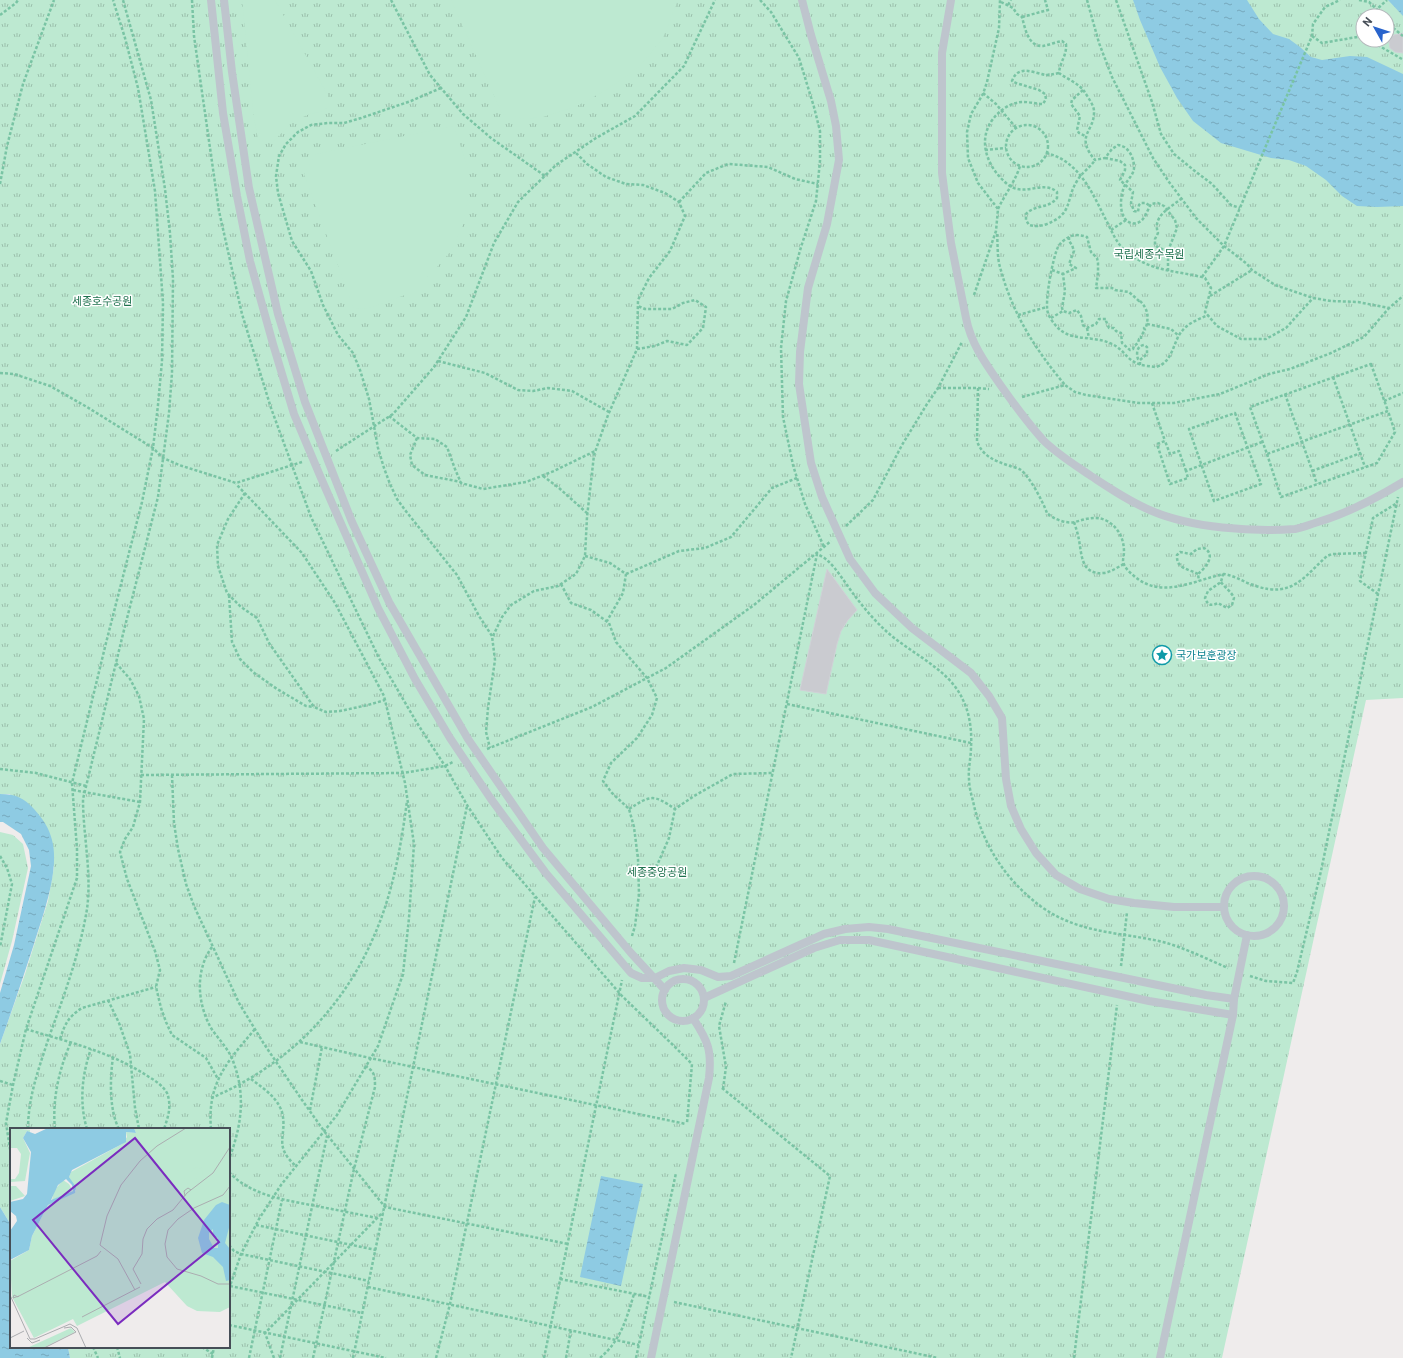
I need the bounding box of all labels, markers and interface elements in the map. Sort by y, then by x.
north arrow [1355,8,1395,48]
text: N [1360,15,1375,29]
park label: 국립세종수목원 [1114,248,1184,261]
park label: 세종호수공원 [72,295,132,308]
place icon: 국가보훈광장 [1151,644,1173,666]
place label: 국가보훈광장 [1176,649,1237,662]
park label: 세종중앙공원 [627,866,687,879]
inset map [10,1128,230,1348]

